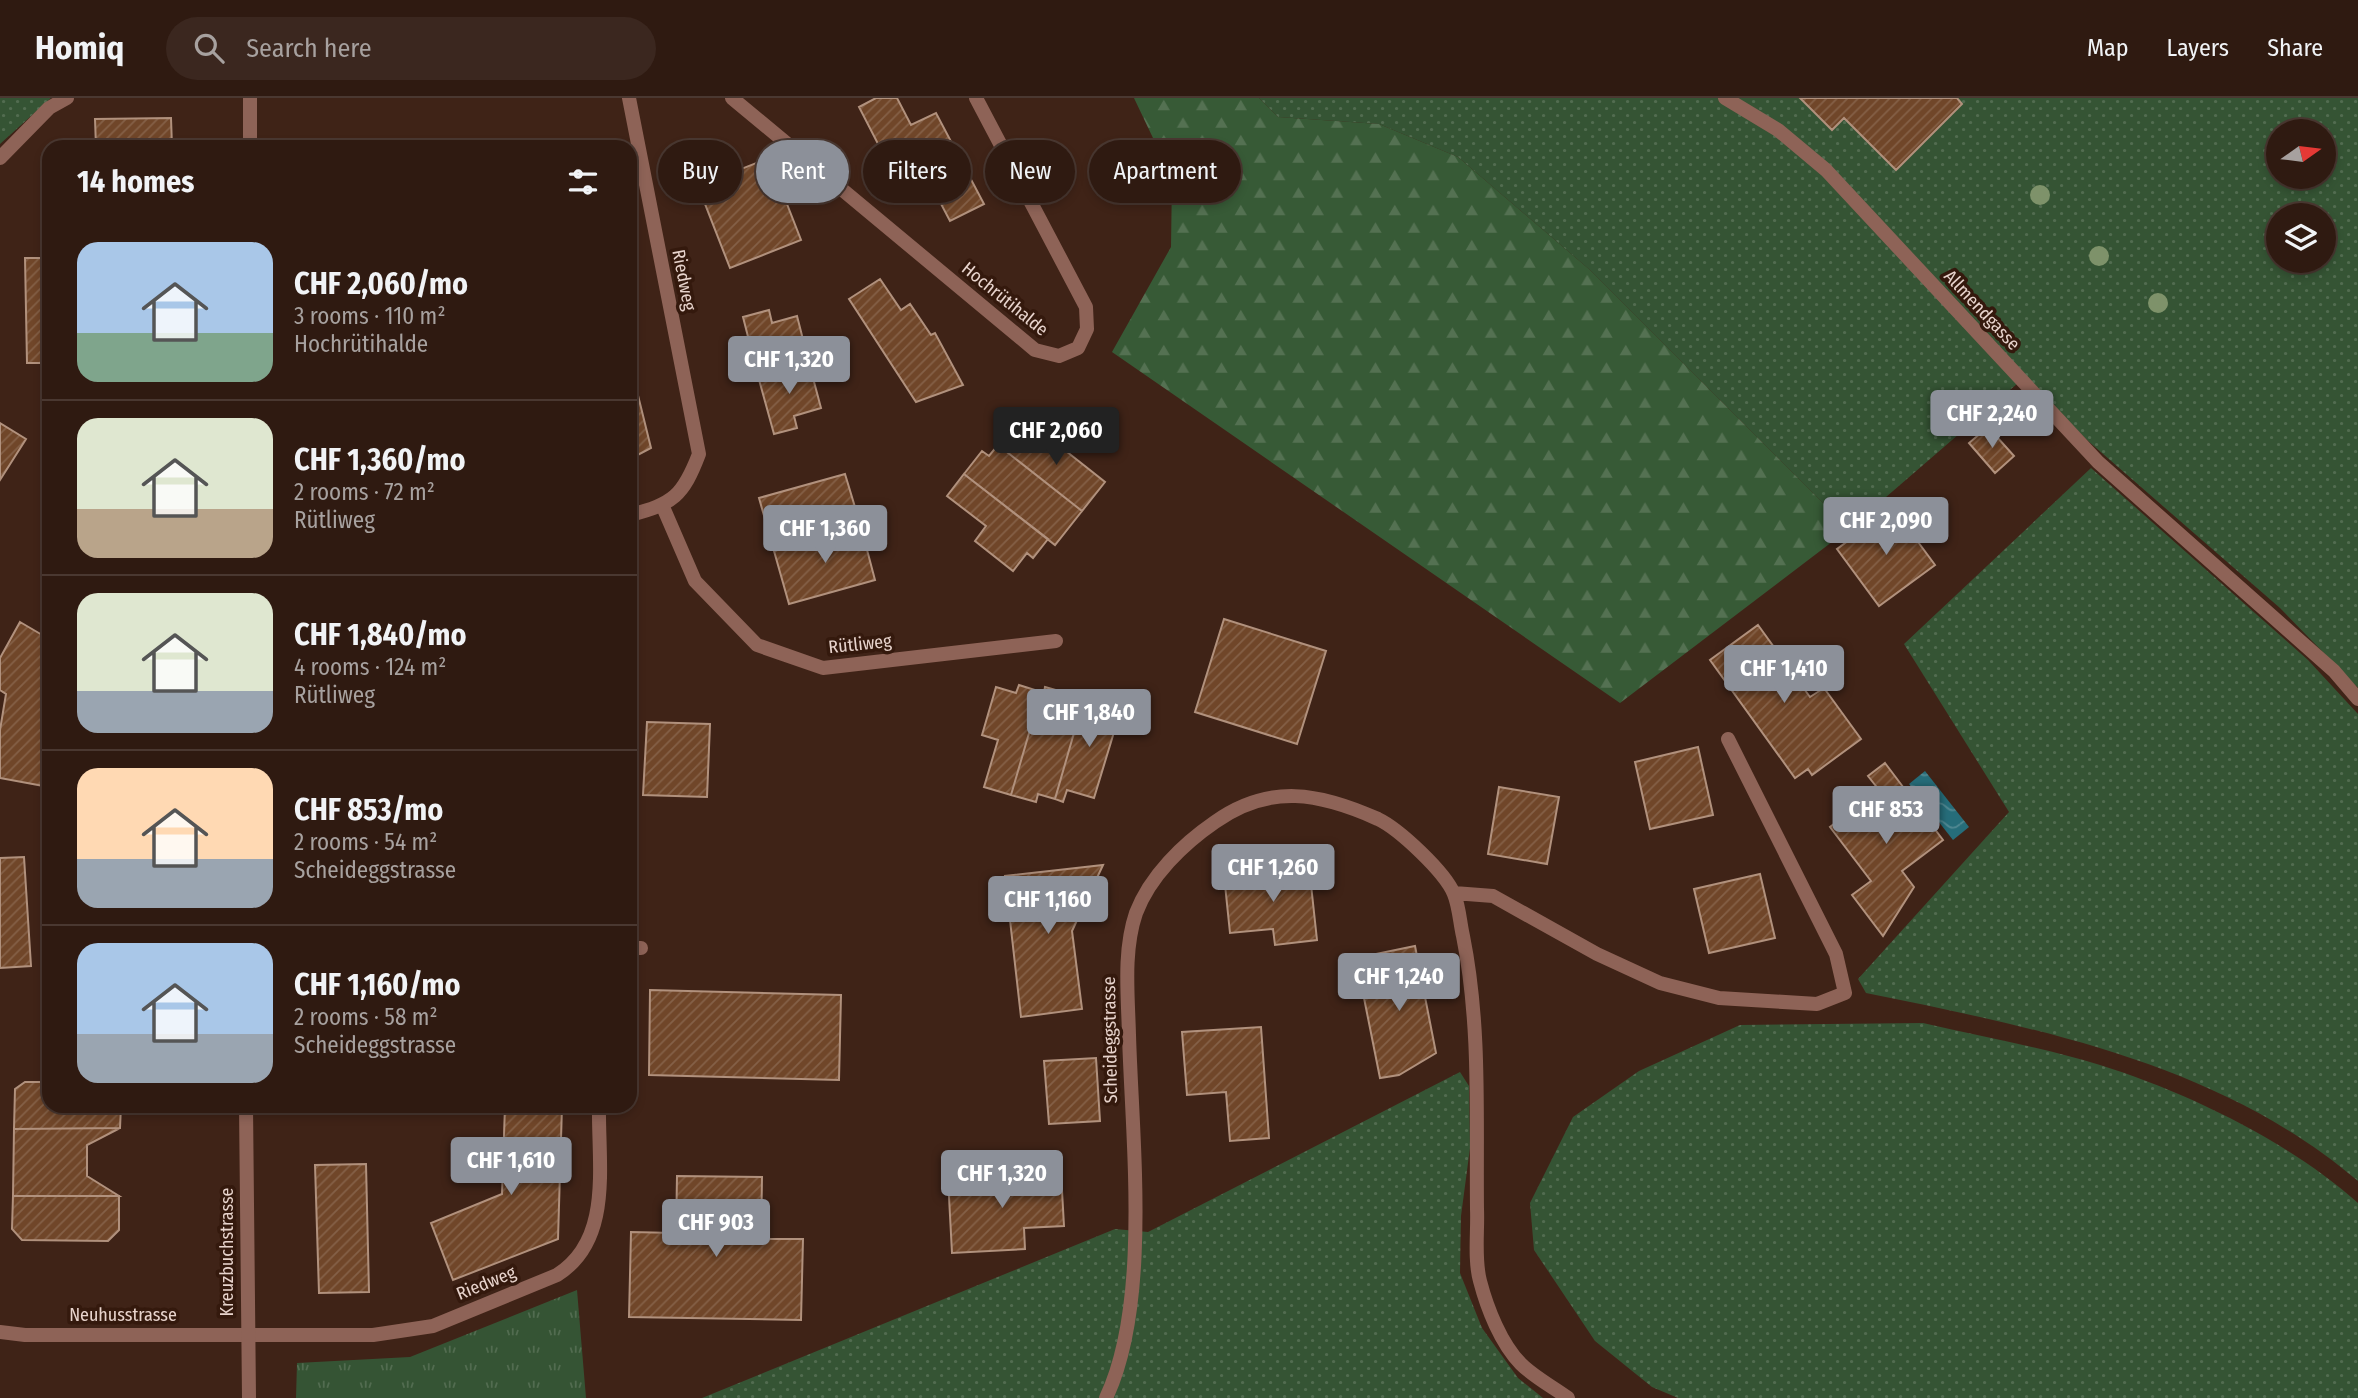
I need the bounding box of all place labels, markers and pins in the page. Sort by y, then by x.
pin: CHF 1,320 [709,336,869,396]
pin: CHF 2,240 [1912,390,2072,450]
pin: CHF 2,060 [976,408,1136,467]
pin: CHF 2,090 [1806,498,1966,557]
pin: CHF 1,360 [745,505,905,565]
pin: CHF 1,410 [1704,646,1864,705]
pin: CHF 1,840 [1009,690,1169,749]
pin: CHF 853 [1821,786,1951,846]
pin: CHF 1,260 [1193,844,1353,904]
pin: CHF 1,160 [968,876,1128,936]
pin: CHF 1,240 [1319,954,1479,1013]
pin: CHF 1,610 [431,1138,591,1197]
pin: CHF 1,320 [922,1150,1082,1210]
pin: CHF 903 [651,1200,781,1259]

